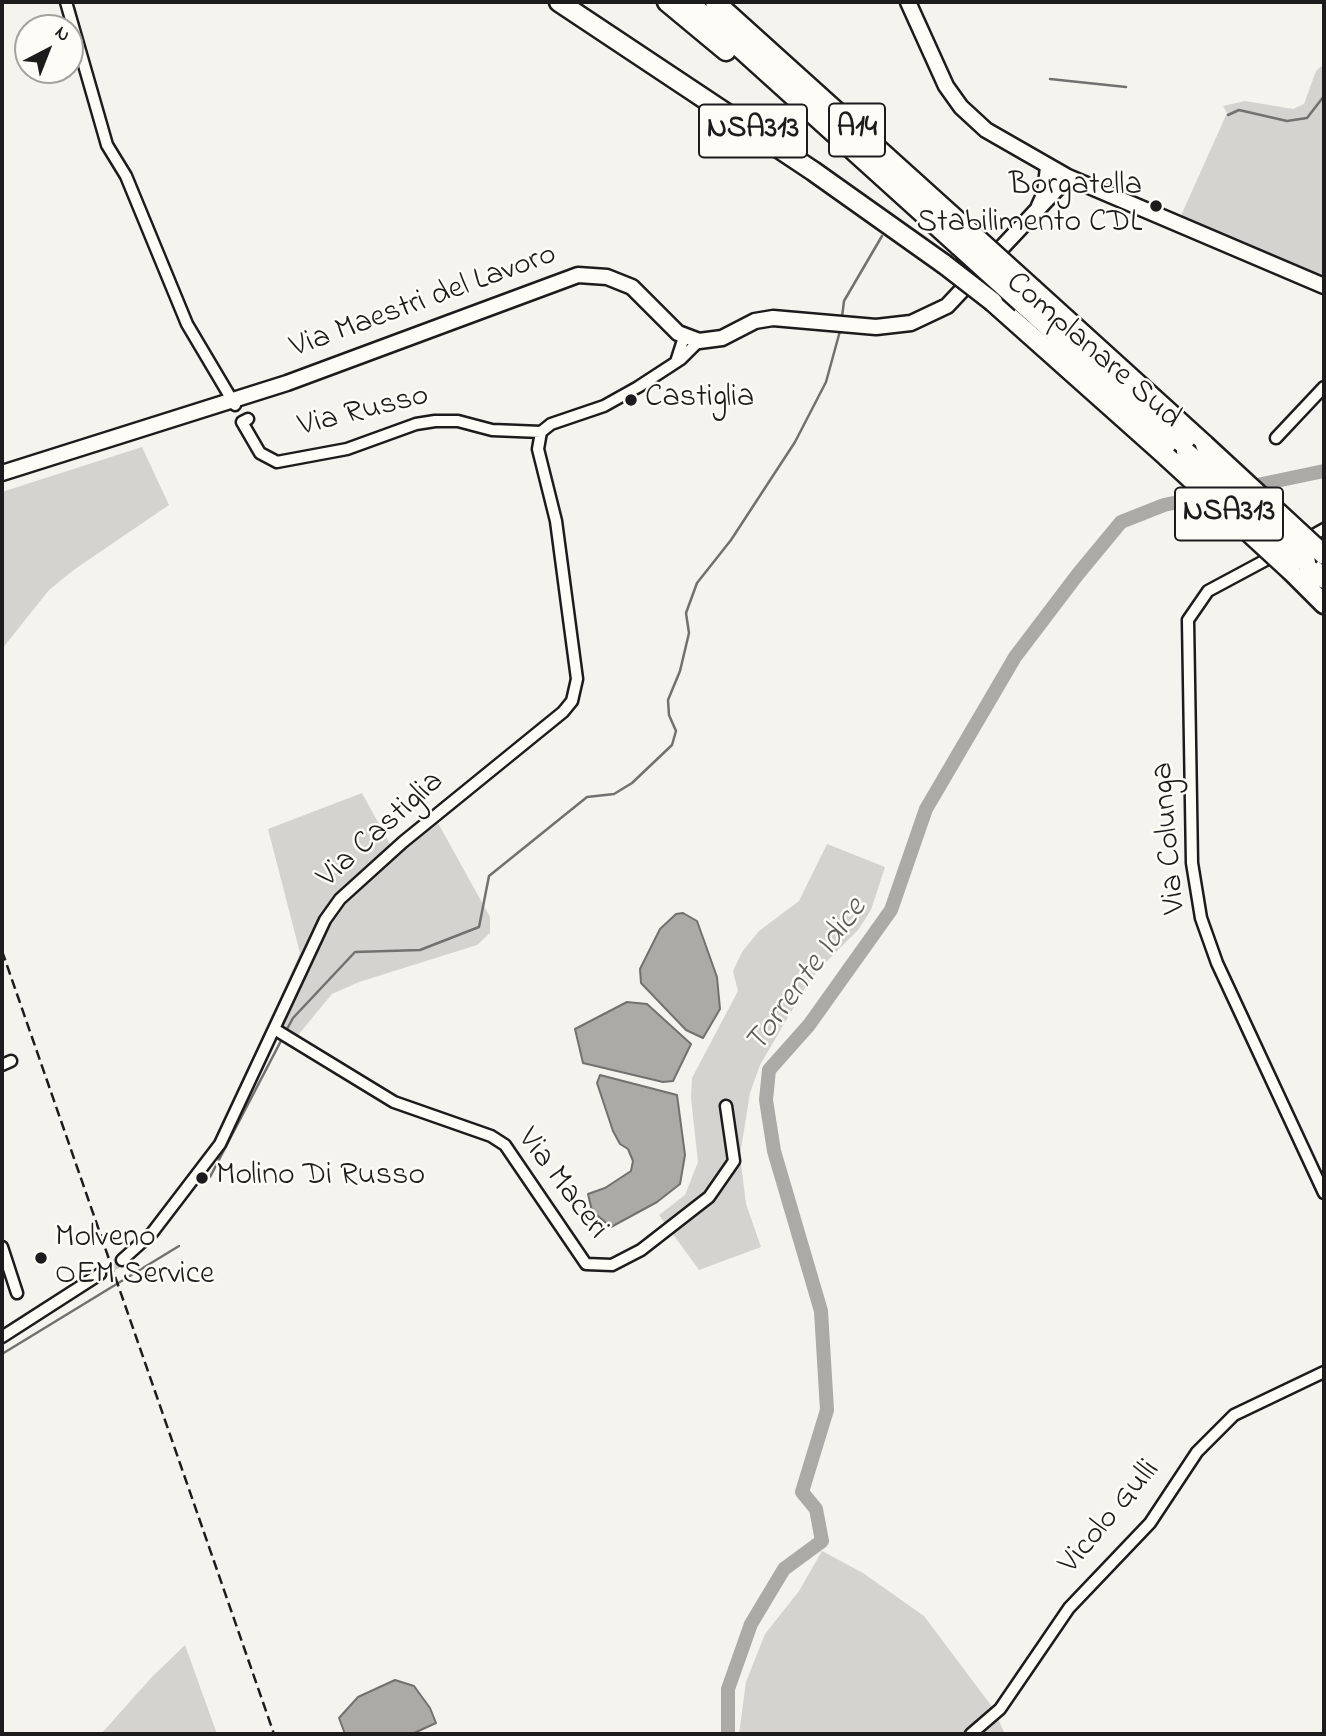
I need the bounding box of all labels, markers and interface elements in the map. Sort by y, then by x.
north arrow [14,14,84,84]
text: N [48,20,76,49]
road number: A14 [829,104,885,156]
road number: NSA313 [699,105,807,158]
place label: Borgatella Stabilimento CDL [916,169,1142,244]
marker: Borgatella Stabilimento CDL [1148,198,1164,214]
street label: Via Maestri del Lavoro [286,237,562,369]
street label: Complanare Sud [996,265,1188,439]
street label: Via Russo [295,378,433,448]
place label: Castiglia [645,381,754,419]
marker: Castiglia [623,392,639,408]
road number: NSA313 [1175,488,1283,540]
street label: Via Colunga [1145,761,1197,915]
street label: Via Castiglia [311,764,453,898]
water label: Torrente Idice [738,892,878,1062]
street label: Via Maceri [507,1122,615,1248]
place label: Molino Di Russo [216,1159,425,1197]
marker: Molino Di Russo [194,1170,210,1186]
place label: Molveno OEM Service [55,1221,214,1296]
marker: Molveno OEM Service [33,1250,49,1266]
street label: Vicolo Gulli [1052,1453,1170,1583]

